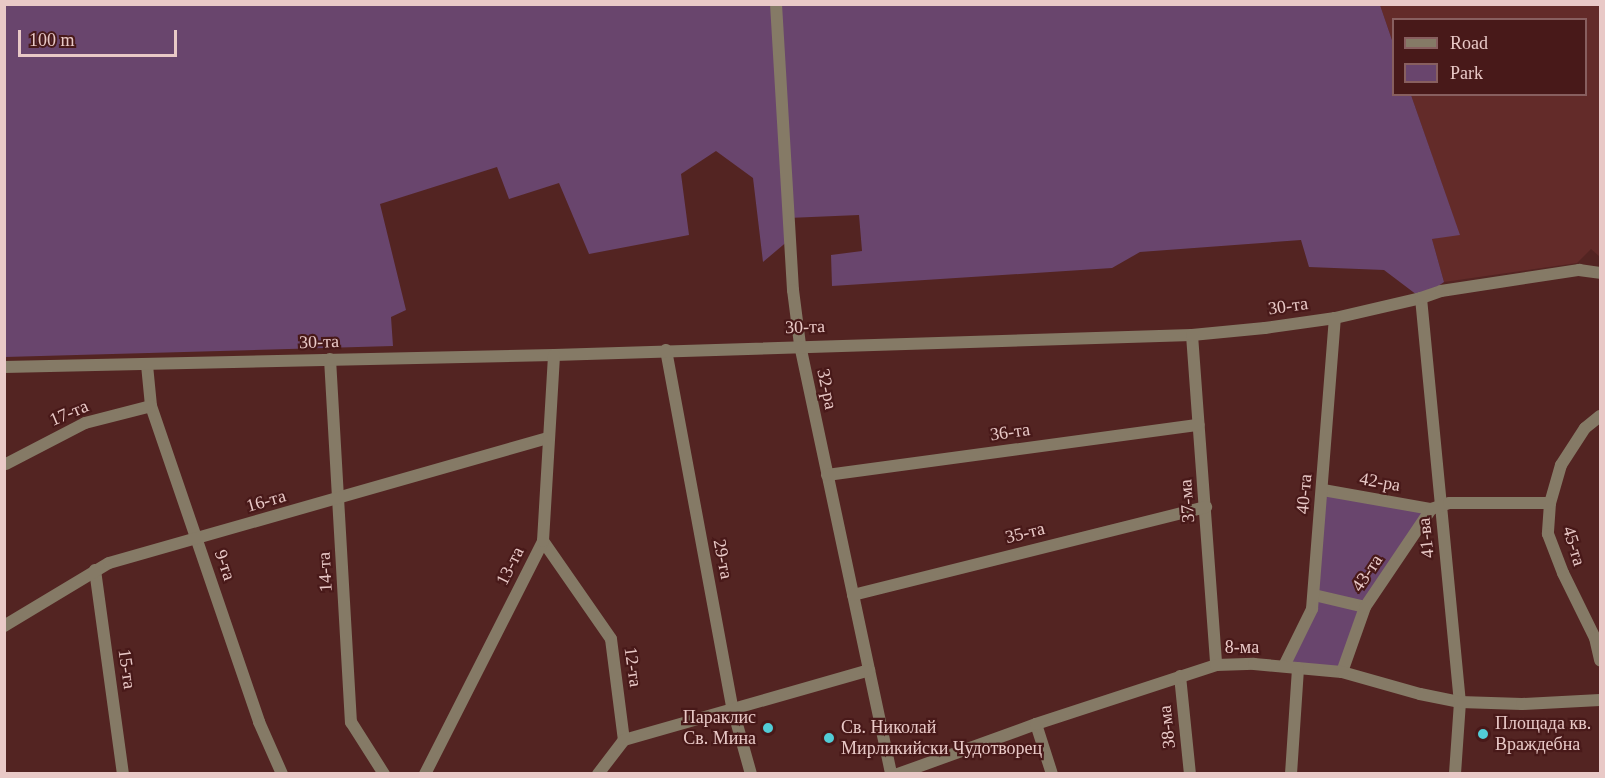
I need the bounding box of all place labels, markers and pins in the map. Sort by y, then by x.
place label: Параклис Св. Мина [683,707,756,750]
place label: Площада кв. Враждебна [1495,713,1591,756]
place label: Св. Николай Мирликийски Чудотворец [841,717,1042,760]
marker: Параклис Св. Мина [761,721,775,735]
marker: Площада кв. Враждебна [1476,727,1490,741]
marker: Св. Николай Мирликийски Чудотворец [822,731,836,745]

